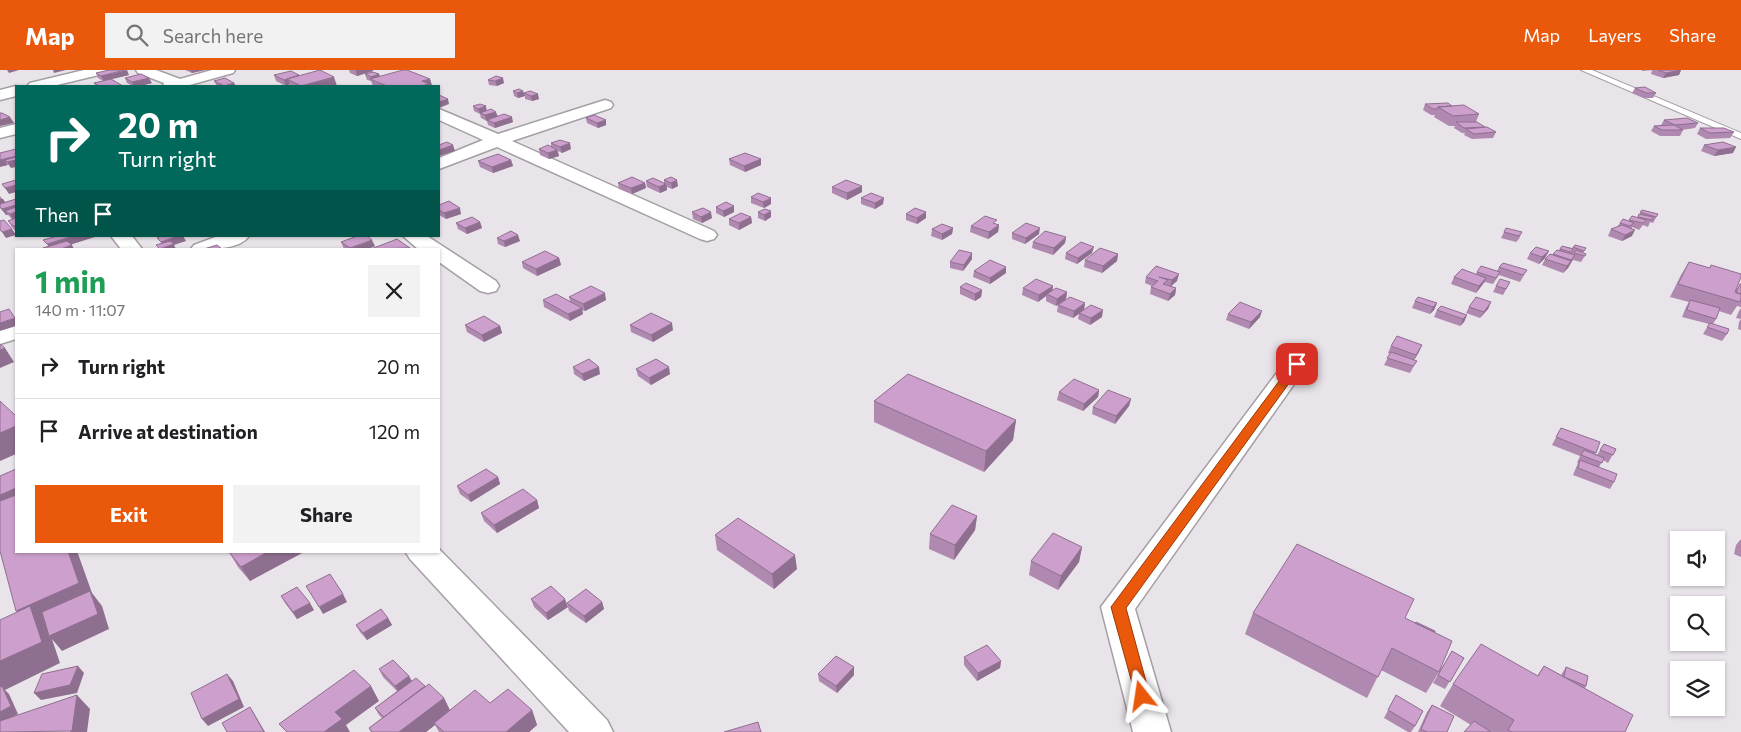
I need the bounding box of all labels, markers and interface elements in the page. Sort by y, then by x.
search box [105,13,455,58]
text: Map [25,21,75,50]
icon: search [123,21,151,49]
text: Search here [163,24,263,47]
text: Map [1523,24,1560,46]
text: Layers [1588,24,1641,46]
text: Share [1669,24,1716,46]
text: 20 m [118,102,198,145]
icon: right [35,105,100,170]
text: Turn right [118,145,216,172]
icon: arrive [89,200,117,228]
text: Then [35,203,79,226]
text: 1 min [35,262,106,299]
button: close [368,265,420,317]
text: 140 m · 11:07 [35,300,125,319]
pin [1276,343,1318,385]
icon: arrive [1283,350,1311,378]
icon: right [35,352,63,380]
text: Turn right [78,355,165,378]
text: 20 m [377,355,420,378]
icon: arrive [35,417,63,445]
text: Arrive at destination [78,420,258,443]
text: 120 m [369,420,420,443]
button: Exit [35,485,223,543]
button: Share [233,485,420,543]
map controls [1670,531,1725,716]
button: sound [1670,531,1725,586]
button: search [1670,596,1725,651]
button: layers [1670,661,1725,716]
position arrow [1115,669,1167,721]

